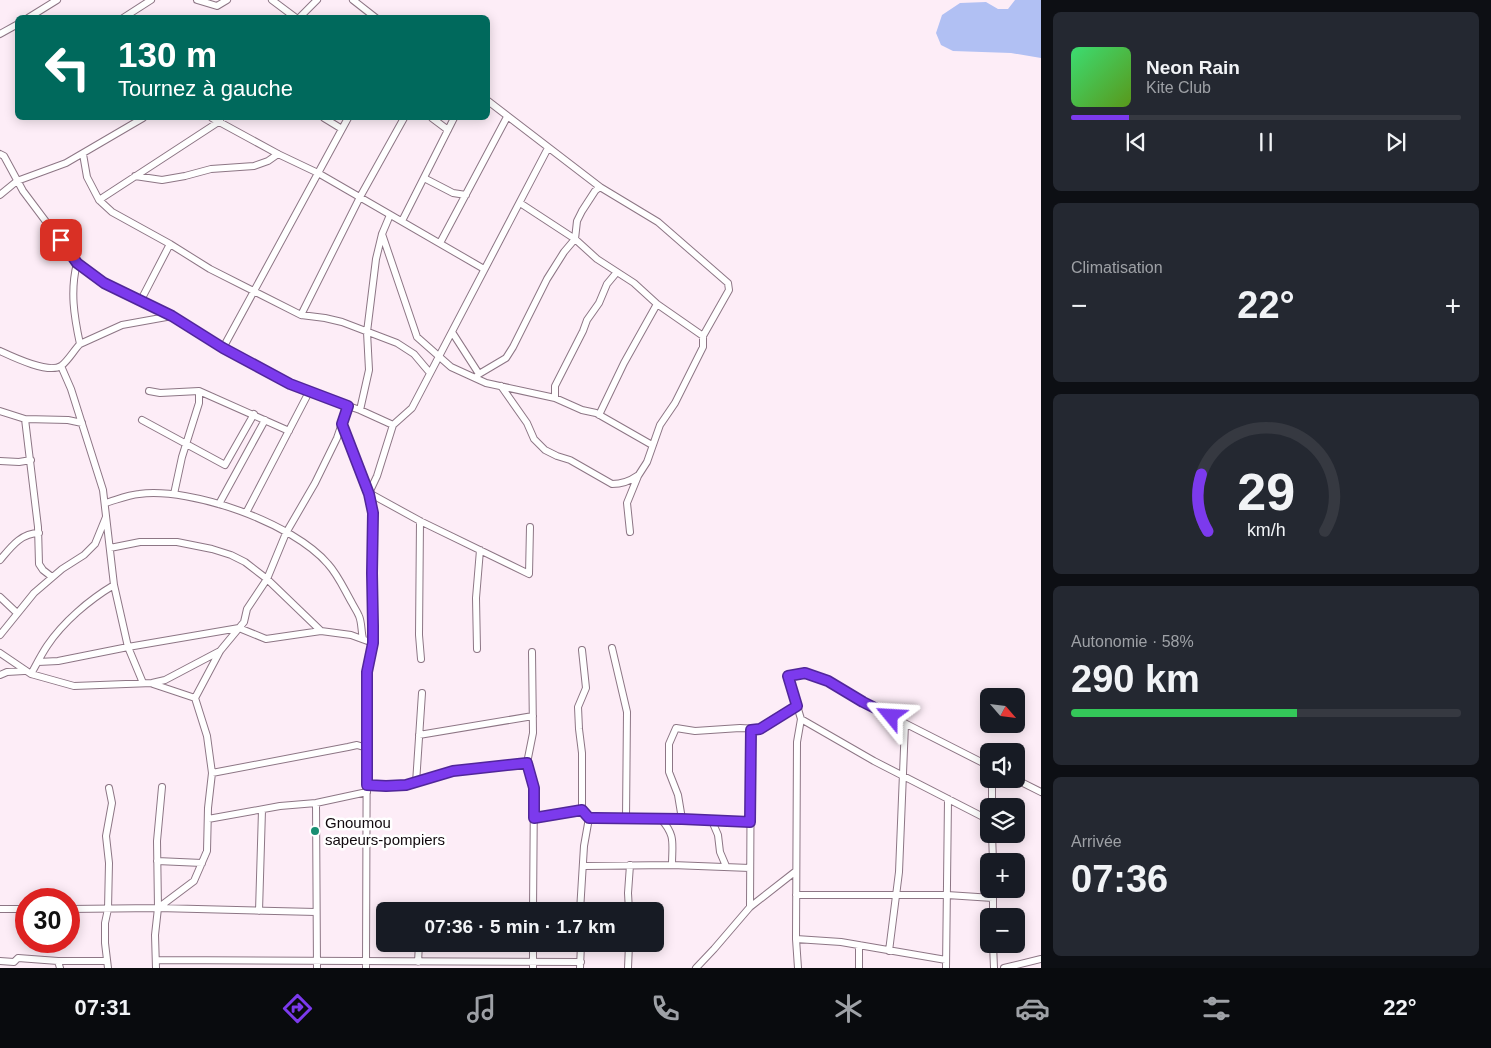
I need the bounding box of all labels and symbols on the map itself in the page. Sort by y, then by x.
pin [40,219,82,261]
north arrow [980,688,1025,732]
position arrow [864,689,916,741]
place label: Gnoumou sapeurs-pompiers [325,814,445,848]
marker: Gnoumou sapeurs-pompiers [309,825,321,837]
speed limit sign: 30 [15,888,80,953]

